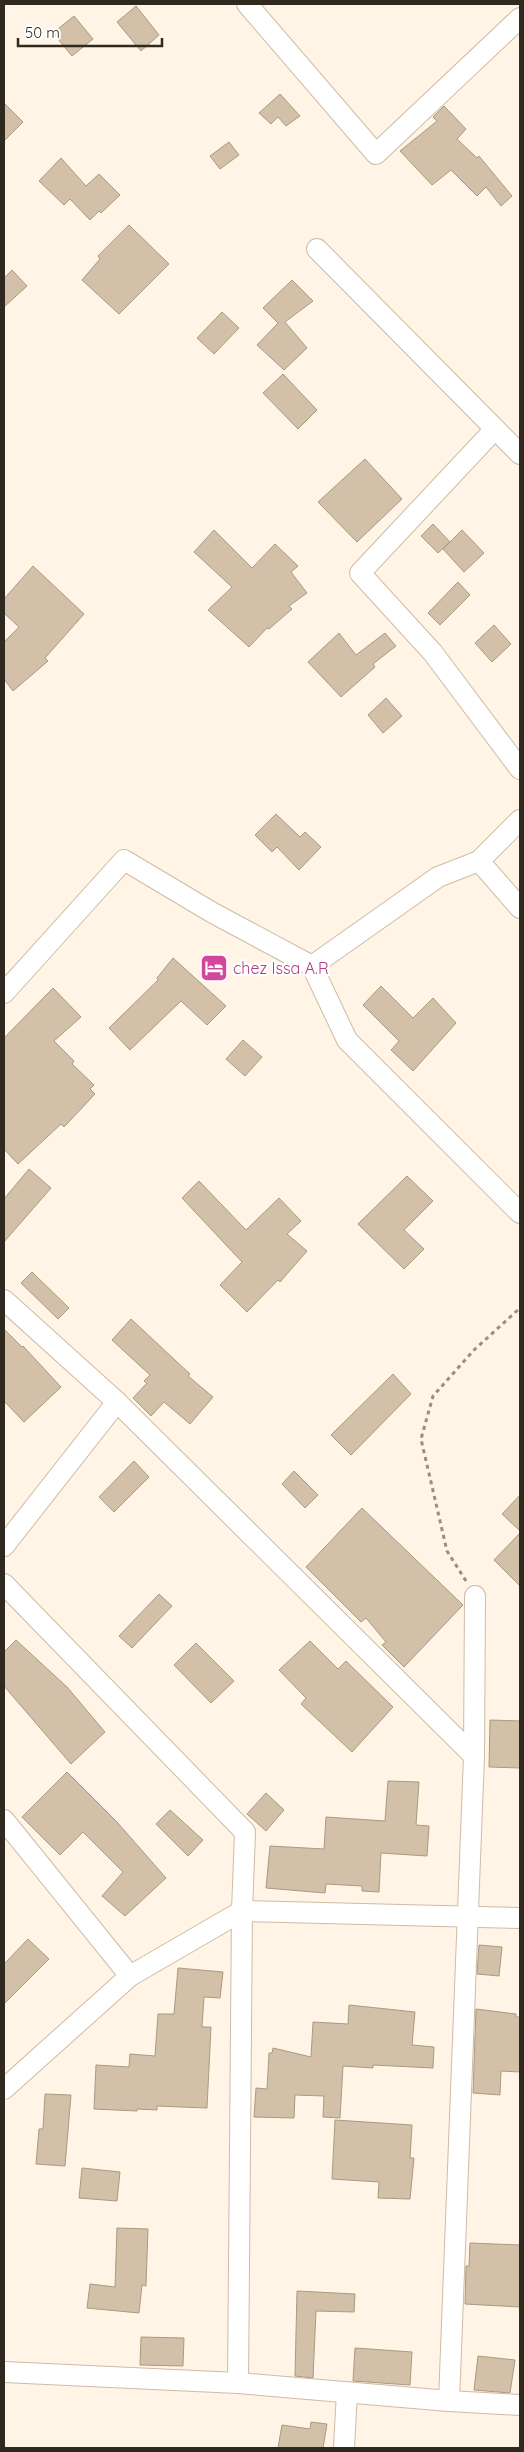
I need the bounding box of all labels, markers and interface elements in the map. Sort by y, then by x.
scale bar [18,15,161,47]
text: 50 m [25,23,60,42]
hotel icon: chez Issa A.R [199,953,229,983]
place label: chez Issa A.R [233,958,329,978]

